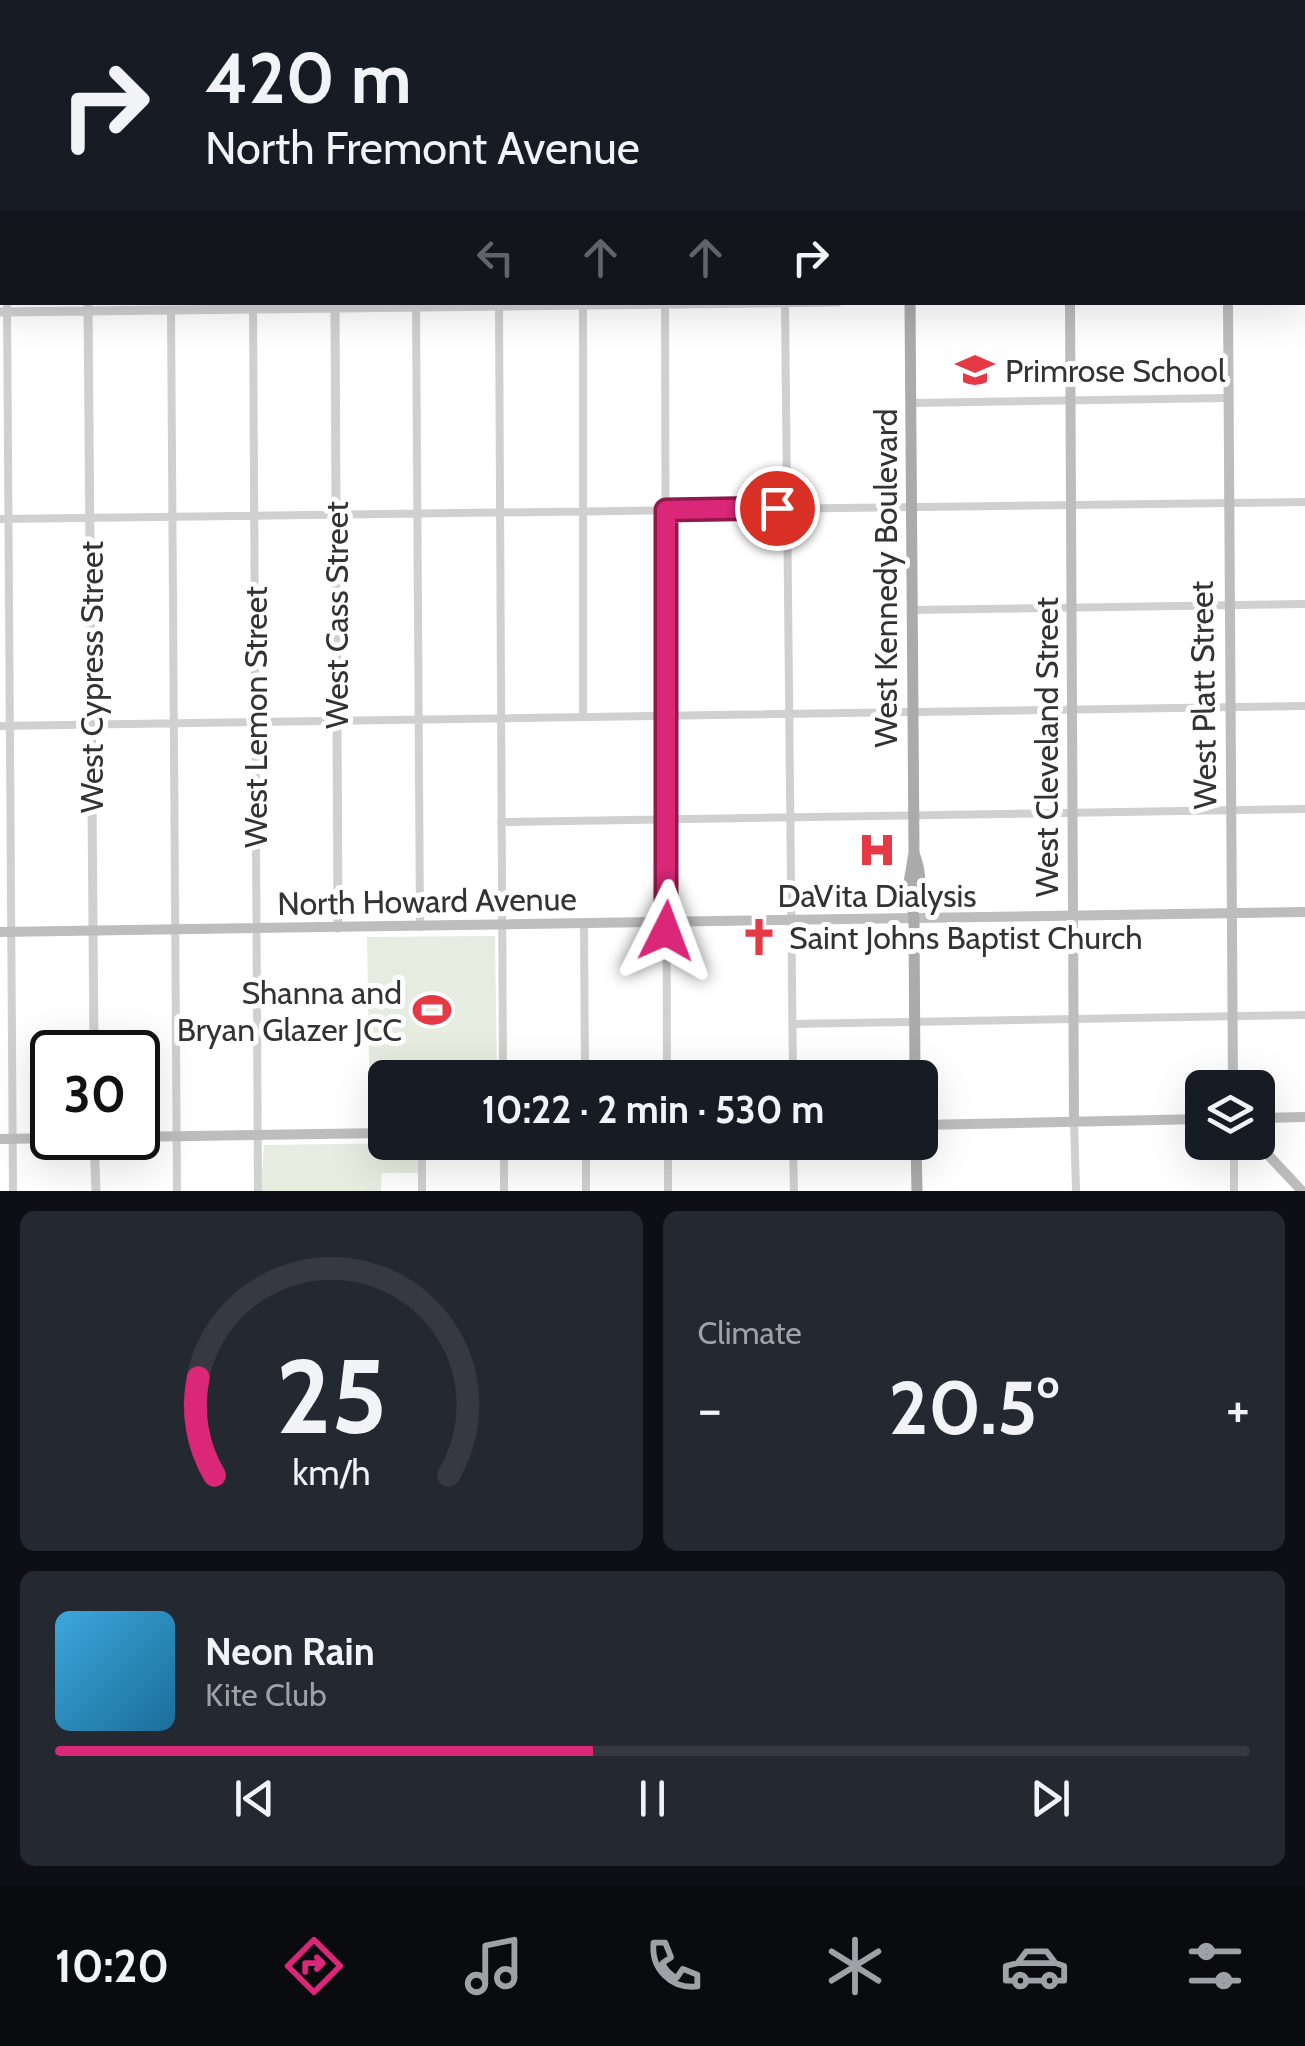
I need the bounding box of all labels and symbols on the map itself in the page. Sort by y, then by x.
school or university icon: Primrose School [954,349,996,391]
place label: Primrose School [1005,351,1226,390]
street label: West Kennedy Boulevard [866,409,905,747]
pin [735,466,820,551]
street label: West Cass Street [317,501,356,729]
street label: West Cypress Street [72,541,111,813]
street label: West Platt Street [1182,580,1224,810]
street label: West Lemon Street [236,586,275,848]
street label: West Cleveland Street [1027,597,1066,897]
hospital icon: DaVita Dialysis [856,829,898,871]
place label: DaVita Dialysis [777,876,977,915]
street label: North Howard Avenue [277,879,577,923]
position arrow [614,879,718,983]
church icon: Saint Johns Baptist Church [738,916,780,958]
place label: Saint Johns Baptist Church [789,918,1143,957]
place label: Shanna and Bryan Glazer JCC [177,973,402,1049]
sports icon: Shanna and Bryan Glazer JCC [411,989,453,1031]
speed limit sign: 30 [30,1030,160,1160]

